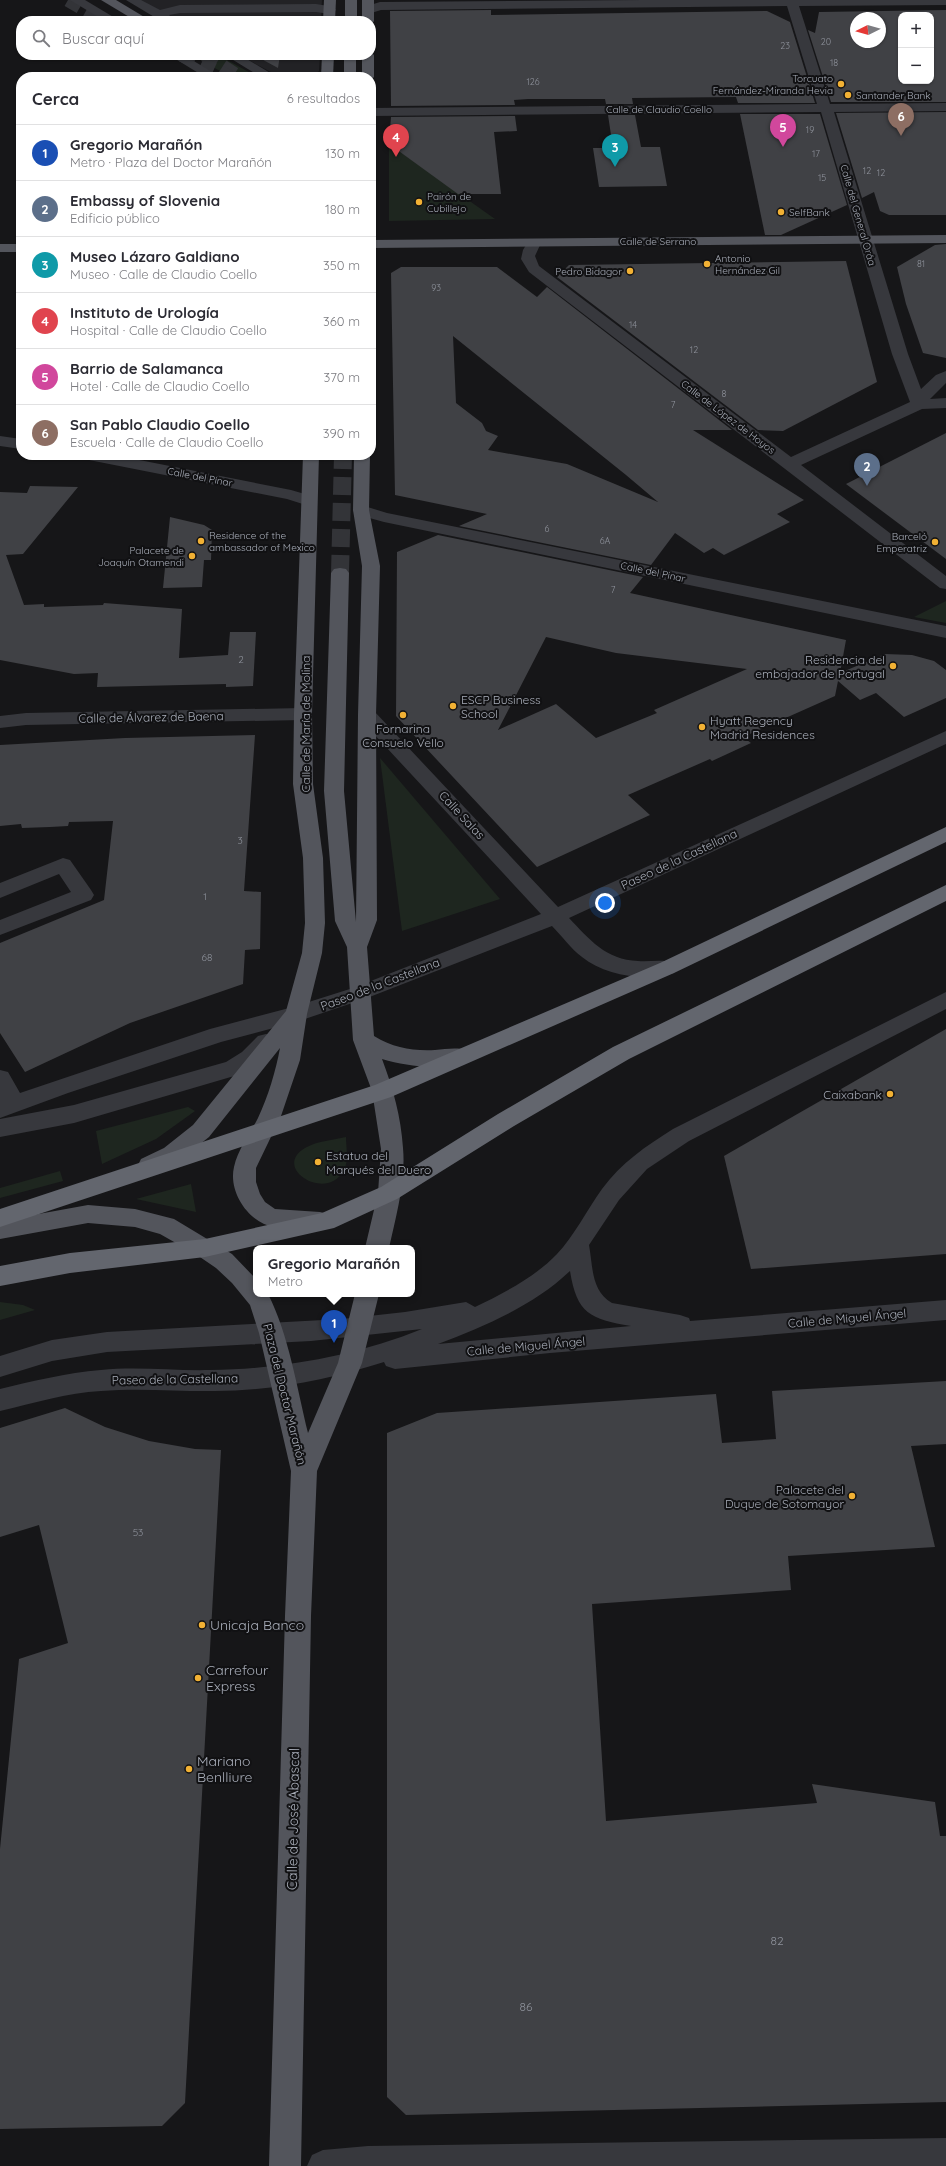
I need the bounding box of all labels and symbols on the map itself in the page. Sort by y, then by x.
north arrow [850,12,886,48]
house number: 20 [821,36,831,47]
house number: 23 [780,40,790,51]
house number: 18 [830,57,838,68]
place label: Torcuato Fernández-Miranda Hevia [713,72,833,97]
house number: 126 [526,76,540,87]
marker: Torcuato Fernández-Miranda Hevia [836,79,846,89]
place label: Santander Bank [856,89,931,102]
marker: Santander Bank [843,90,853,100]
street label: Calle de Claudio Coello [606,103,712,116]
pin: 6 [888,103,914,136]
pin: 5 [770,114,796,147]
pin: 4 [383,124,409,157]
house number: 19 [806,124,814,135]
pin: 3 [602,134,628,167]
house number: 17 [812,148,820,159]
street label: Calle del General Oráa [837,163,879,267]
house number: 12 [863,165,871,176]
house number: 12 [877,167,885,178]
house number: 15 [818,172,826,183]
place label: Pairón de Cubillejo [427,190,472,215]
marker: Pairón de Cubillejo [414,197,424,207]
place label: SelfBank [789,206,830,219]
marker: SelfBank [776,207,786,217]
street label: Calle de Serrano [620,235,696,248]
place label: Antonio Hernández Gil [715,252,780,277]
house number: 81 [917,258,925,269]
marker: Antonio Hernández Gil [702,259,712,269]
place label: Pedro Bidagor [555,265,622,278]
marker: Pedro Bidagor [625,266,635,276]
house number: 93 [431,282,441,293]
house number: 14 [629,319,637,330]
house number: 12 [690,344,698,355]
street label: Calle de López de Hoyos [678,377,778,457]
house number: 8 [722,388,727,399]
house number: 7 [671,399,676,410]
pin: 2 [854,453,880,486]
street label: Calle del Pinar [166,464,234,490]
house number: 6 [545,523,550,534]
place label: Residence of the ambassador of Mexico [209,529,315,554]
place label: Barceló Emperatriz [877,530,927,555]
house number: 6A [600,535,611,546]
marker: Residence of the ambassador of Mexico [196,536,206,546]
marker: Barceló Emperatriz [930,537,940,547]
place label: Palacete de Joaquín Otamendi [98,544,184,569]
marker: Palacete de Joaquín Otamendi [187,551,197,561]
street label: Calle del Pinar [619,559,687,585]
house number: 7 [611,584,616,595]
place label: Residencia del embajador de Portugal [755,652,885,681]
house number: 2 [238,653,244,666]
street label: Calle de María de Molina [298,656,313,792]
marker: Residencia del embajador de Portugal [888,661,898,671]
place label: ESCP Business School [461,692,541,721]
marker: ESCP Business School [448,701,458,711]
street label: Calle de Álvarez de Baena [78,708,224,726]
marker: Fornarina Consuelo Vello [398,710,408,720]
place label: Hyatt Regency Madrid Residences [710,713,815,742]
place label: Fornarina Consuelo Vello [362,721,444,750]
marker: Hyatt Regency Madrid Residences [697,722,707,732]
street label: Calle Salas [436,788,488,842]
street label: Paseo de la Castellana [619,825,739,893]
house number: 3 [237,834,243,847]
house number: 1 [203,890,207,903]
your location [595,893,615,913]
house number: 68 [202,951,212,964]
street label: Paseo de la Castellana [318,954,442,1014]
place label: Caixabank [823,1087,882,1102]
marker: Caixabank [885,1089,895,1099]
place label: Estatua del Marqués del Duero [326,1148,431,1177]
marker: Estatua del Marqués del Duero [313,1157,323,1167]
street label: Calle de Miguel Ángel [787,1305,907,1331]
pin: 1 [321,1310,347,1343]
street label: Plaza del Doctor Marañón [260,1322,310,1466]
street label: Calle de Miguel Ángel [466,1333,586,1359]
street label: Paseo de la Castellana [112,1370,238,1388]
place label: Palacete del Duque de Sotomayor [725,1482,844,1511]
marker: Palacete del Duque de Sotomayor [847,1491,857,1501]
house number: 53 [133,1526,143,1539]
place label: Unicaja Banco [210,1616,304,1634]
marker: Unicaja Banco [197,1620,207,1630]
place label: Carrefour Express [206,1661,269,1695]
marker: Carrefour Express [193,1673,203,1683]
street label: Calle de José Abascal [283,1748,303,1890]
place label: Mariano Benlliure [197,1752,253,1786]
marker: Mariano Benlliure [184,1764,194,1774]
house number: 82 [770,1933,784,1948]
house number: 86 [520,1999,533,2014]

